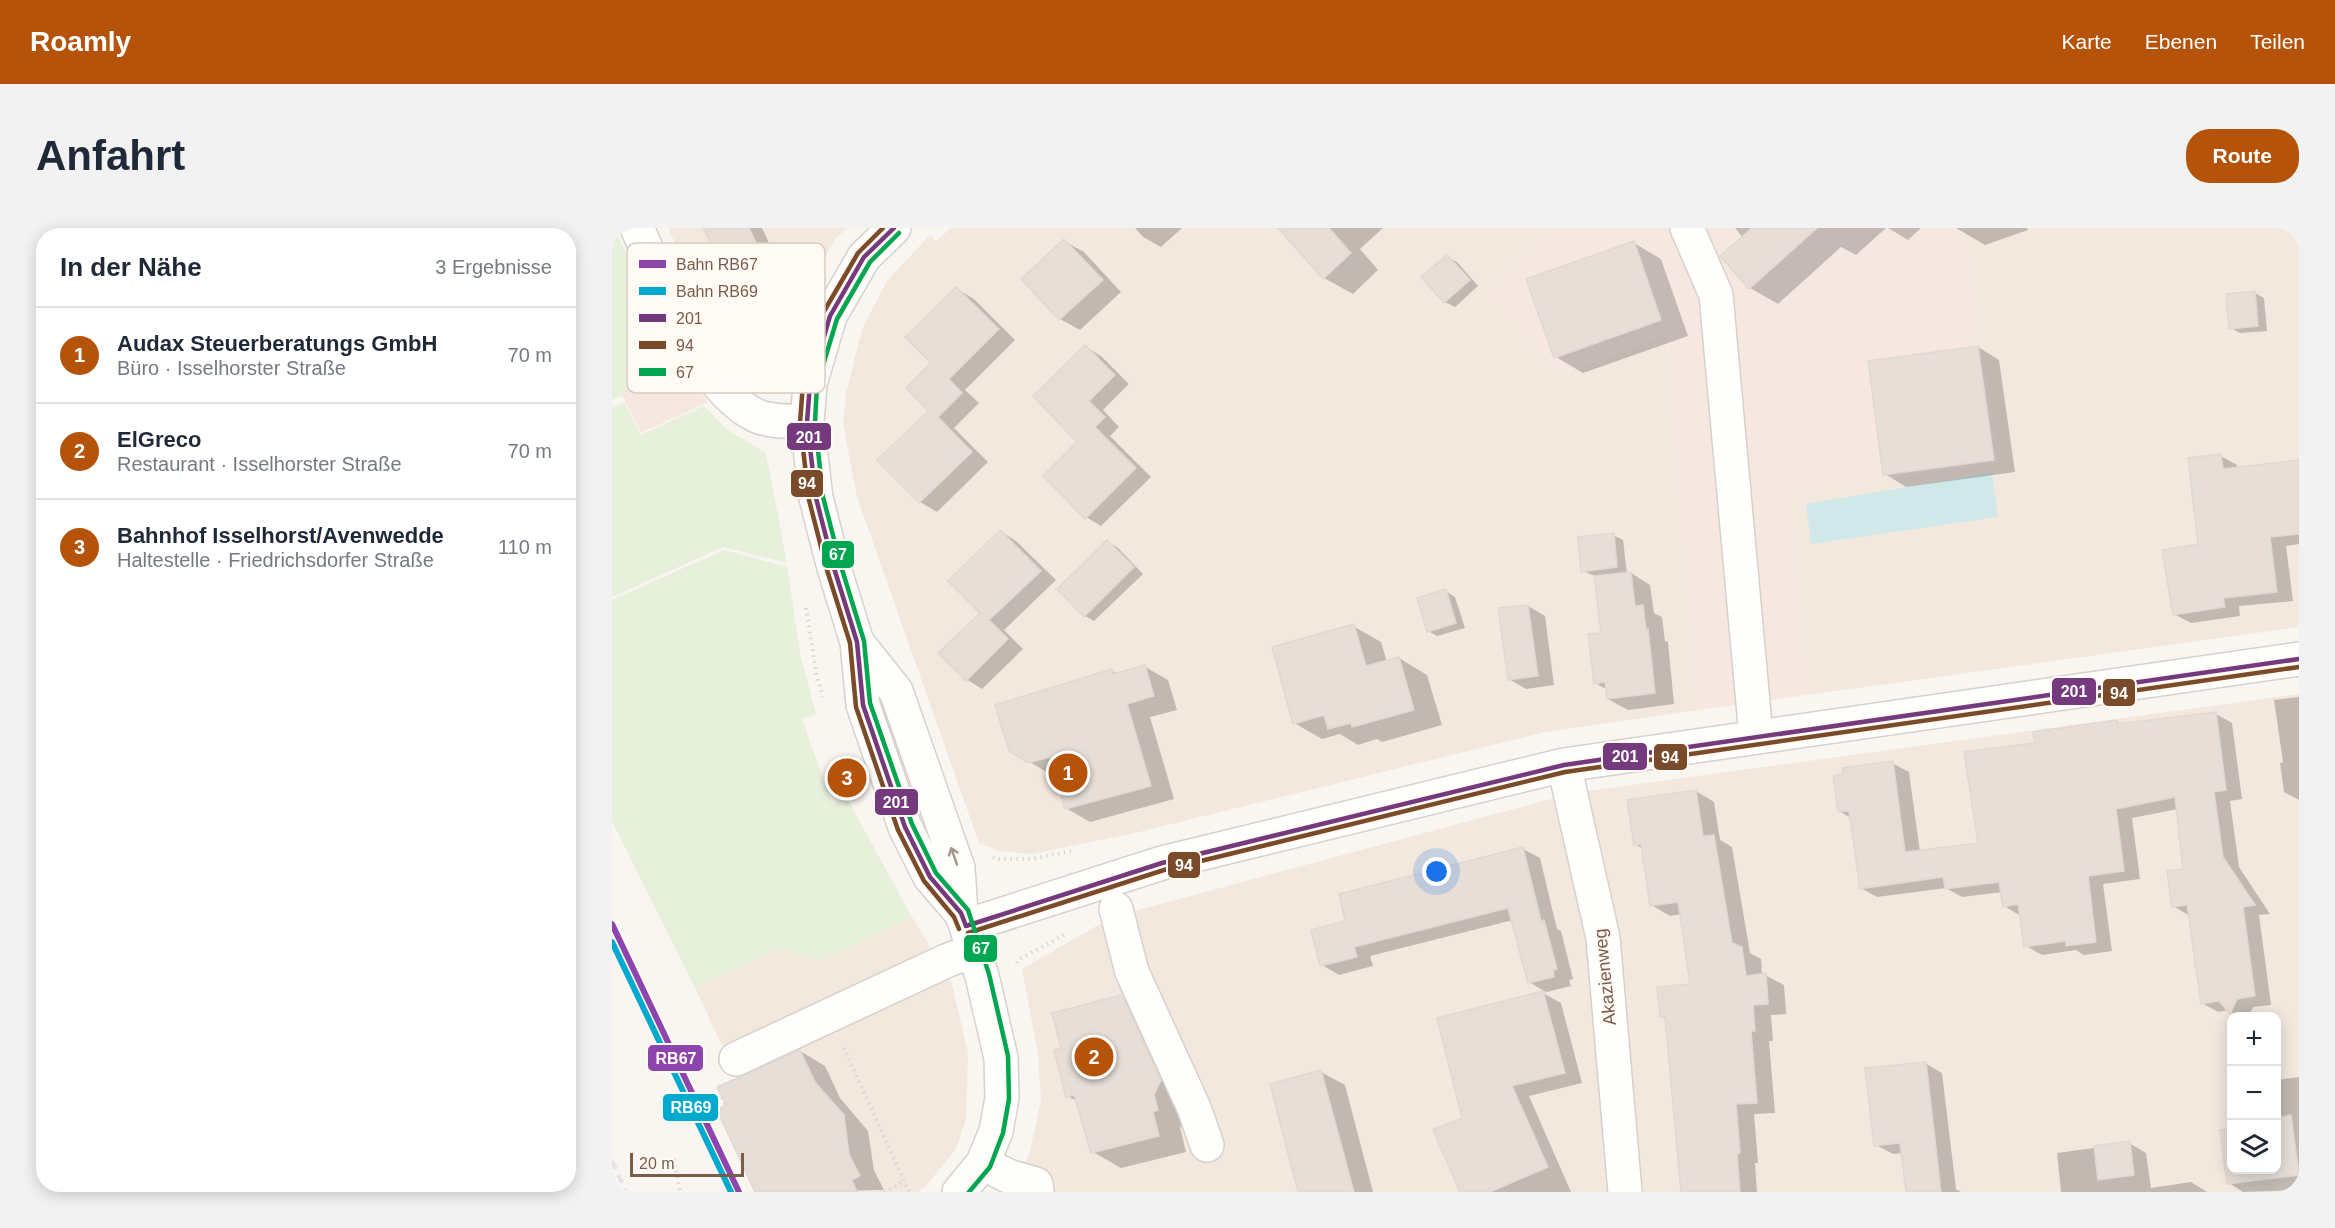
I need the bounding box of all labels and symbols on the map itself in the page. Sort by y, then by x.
legend [627,243,825,393]
text: Bahn RB67 [676,256,758,273]
text: Bahn RB69 [676,283,758,300]
text: 201 [676,310,703,327]
text: 94 [676,337,694,354]
text: 67 [676,364,694,381]
line badge: 201 [786,422,832,451]
text: 201 [796,429,822,446]
line badge: 94 [790,469,824,498]
text: 94 [798,475,816,492]
line badge: 67 [821,540,855,569]
text: 67 [829,546,847,563]
line badge: 201 [2051,677,2097,706]
line badge: 94 [2102,678,2136,707]
text: 201 [2061,683,2087,700]
text: 94 [2110,685,2128,702]
line badge: 201 [1602,742,1648,771]
line badge: 94 [1653,743,1688,771]
text: 201 [1612,748,1638,765]
text: 94 [1661,749,1679,766]
pin: 1 [1048,750,1088,796]
pin: 3 [828,756,866,800]
line badge: 201 [874,788,919,816]
text: 201 [883,794,909,811]
one-way arrow [948,847,959,866]
line badge: 94 [1167,851,1201,879]
text: 94 [1175,857,1193,874]
your location [1422,857,1451,886]
street label: Akazienweg [1590,928,1620,1026]
line badge: 67 [963,934,998,963]
text: 67 [972,940,990,957]
pin: 2 [1074,1034,1114,1080]
line badge: RB67 [647,1044,704,1072]
text: RB67 [656,1050,697,1067]
line badge: RB69 [662,1093,719,1122]
text: RB69 [671,1099,712,1116]
scale bar [630,1150,744,1178]

